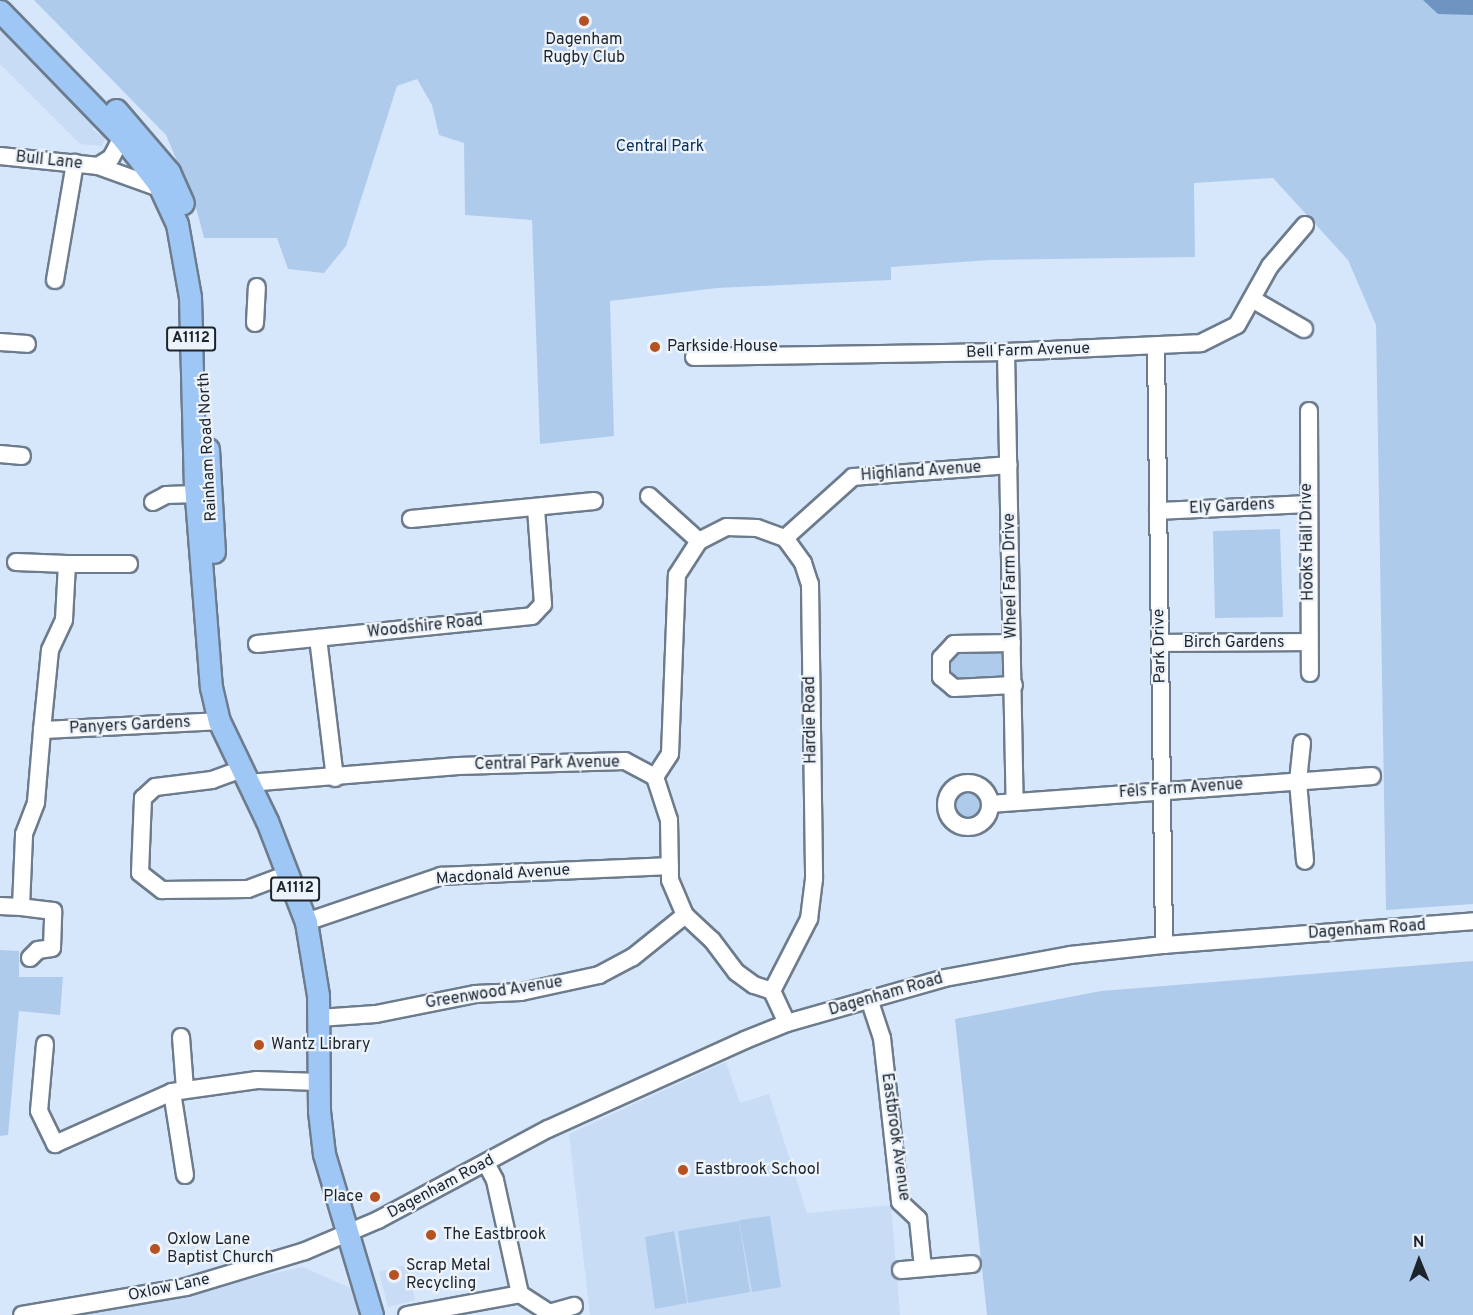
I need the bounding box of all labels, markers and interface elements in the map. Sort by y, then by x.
marker: Dagenham Rugby Club [577,14,591,28]
place label: Dagenham Rugby Club [543,30,625,68]
park label: Central Park [616,137,704,157]
street label: Bull Lane [15,148,83,174]
road number: A1112 [166,327,216,351]
place label: Parkside House [667,337,778,357]
street label: Bell Farm Avenue [965,339,1091,363]
marker: Parkside House [648,340,662,354]
street label: Rainham Road North [195,372,221,522]
street label: Highland Avenue [860,458,982,486]
street label: Hooks Hall Drive [1297,483,1319,601]
street label: Ely Gardens [1189,495,1275,519]
street label: Wheel Farm Drive [1000,513,1022,639]
street label: Park Drive [1150,608,1170,684]
street label: Woodshire Road [366,611,484,643]
street label: Birch Gardens [1184,633,1284,653]
street label: Hardie Road [801,676,821,764]
street label: Panyers Gardens [69,713,191,739]
street label: Central Park Avenue [474,753,620,775]
street label: Fels Farm Avenue [1118,775,1244,803]
street label: Macdonald Avenue [435,861,571,889]
road number: A1112 [270,877,320,901]
street label: Dagenham Road [1307,916,1427,944]
street label: Dagenham Road [827,970,945,1020]
street label: Greenwood Avenue [424,973,564,1013]
place label: Wantz Library [271,1035,370,1055]
marker: Wantz Library [252,1038,266,1052]
street label: Eastbrook Avenue [876,1072,914,1202]
street label: Dagenham Road [384,1151,498,1223]
place label: Eastbrook School [695,1160,820,1180]
marker: Eastbrook School [676,1163,690,1177]
place label: Place [323,1187,363,1207]
marker: Place [368,1190,382,1204]
place label: The Eastbrook [443,1225,546,1245]
marker: The Eastbrook [424,1228,438,1242]
place label: Oxlow Lane Baptist Church [167,1230,273,1268]
north arrow [1389,1231,1449,1291]
text: N [1413,1233,1425,1253]
marker: Oxlow Lane Baptist Church [148,1242,162,1256]
place label: Scrap Metal Recycling [406,1256,490,1294]
marker: Scrap Metal Recycling [387,1268,401,1282]
street label: Oxlow Lane [126,1270,212,1306]

